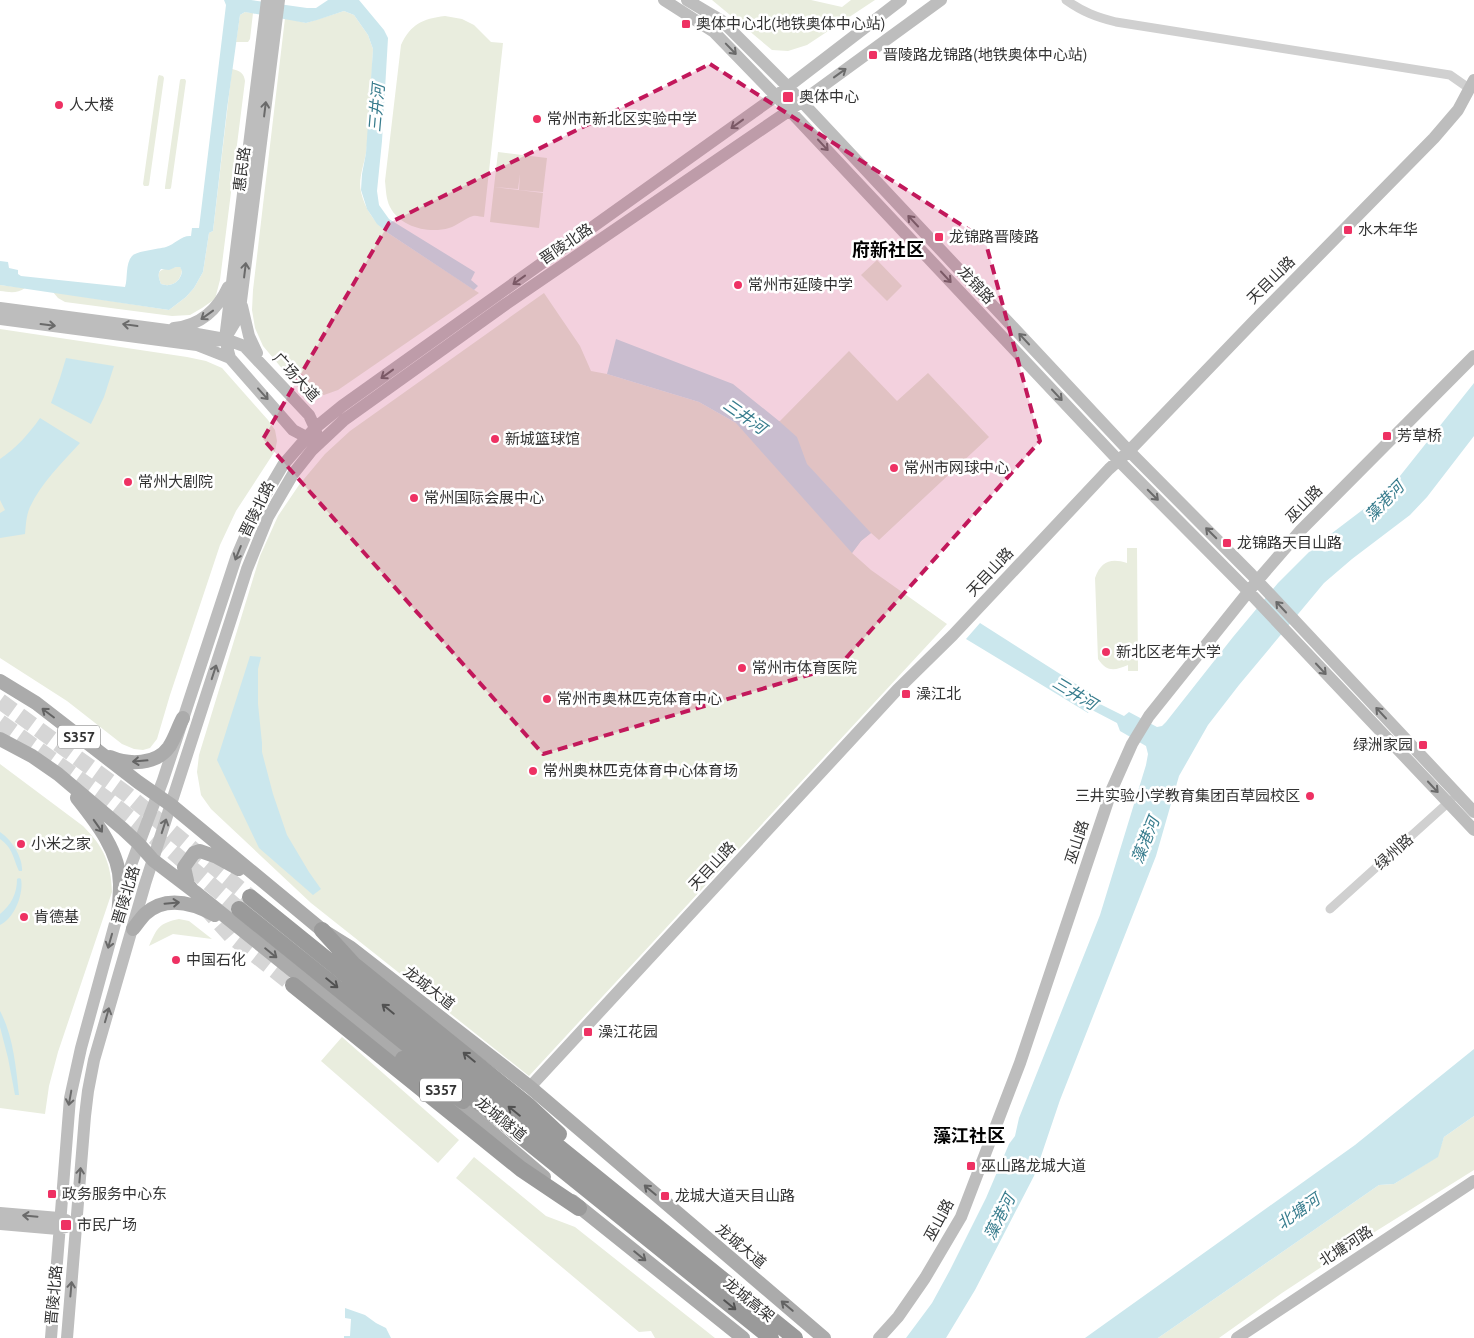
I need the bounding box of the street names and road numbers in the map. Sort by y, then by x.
street label: 惠民路 [230,146,253,192]
street label: 晋陵北路 [536,220,595,267]
street label: 天目山路 [1243,252,1298,307]
street label: 龙锦路 [955,262,998,307]
street label: 广场大道 [270,349,323,404]
street label: 晋陵北路 [236,478,277,539]
street label: 巫山路 [1282,482,1325,526]
street label: 天目山路 [963,544,1016,599]
road number: S357 [58,726,100,749]
street label: 巫山路 [1061,818,1092,866]
street label: 绿州路 [1371,830,1416,873]
street label: 天目山路 [685,838,738,893]
street label: 晋陵北路 [109,864,142,926]
street label: 龙城大道 [400,962,458,1013]
road number: S357 [420,1078,462,1102]
street label: 龙城隧道 [473,1093,530,1144]
street label: 巫山路 [920,1196,957,1244]
street label: 龙城大道 [713,1220,770,1271]
street label: 北塘河路 [1316,1222,1376,1269]
street label: 晋陵北路 [42,1264,65,1326]
street label: 龙城高架 [721,1274,778,1325]

